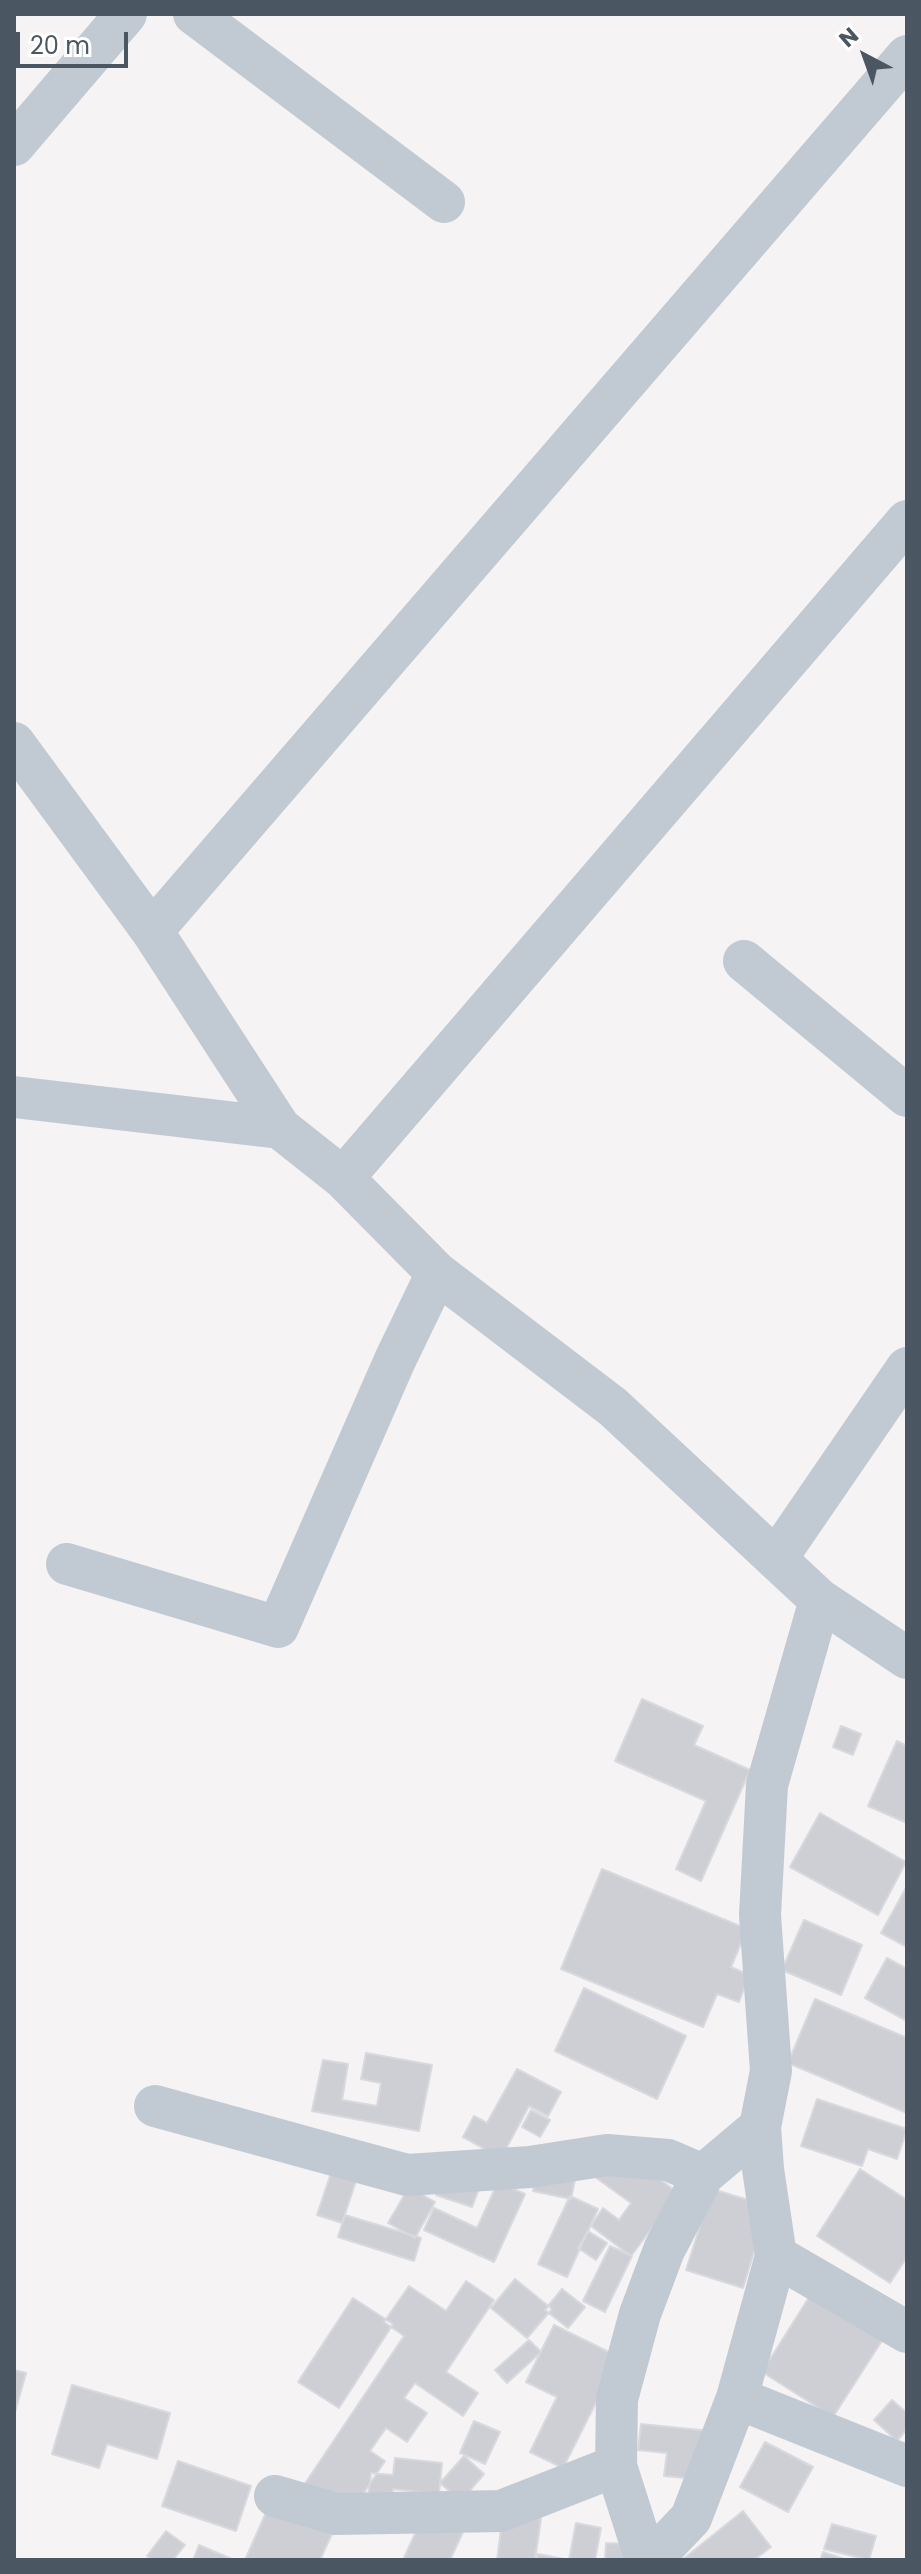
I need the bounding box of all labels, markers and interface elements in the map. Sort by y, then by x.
scale bar [20,16,132,66]
north arrow [825,16,905,96]
text: N [833,20,865,55]
text: 20 m [30,29,90,62]

